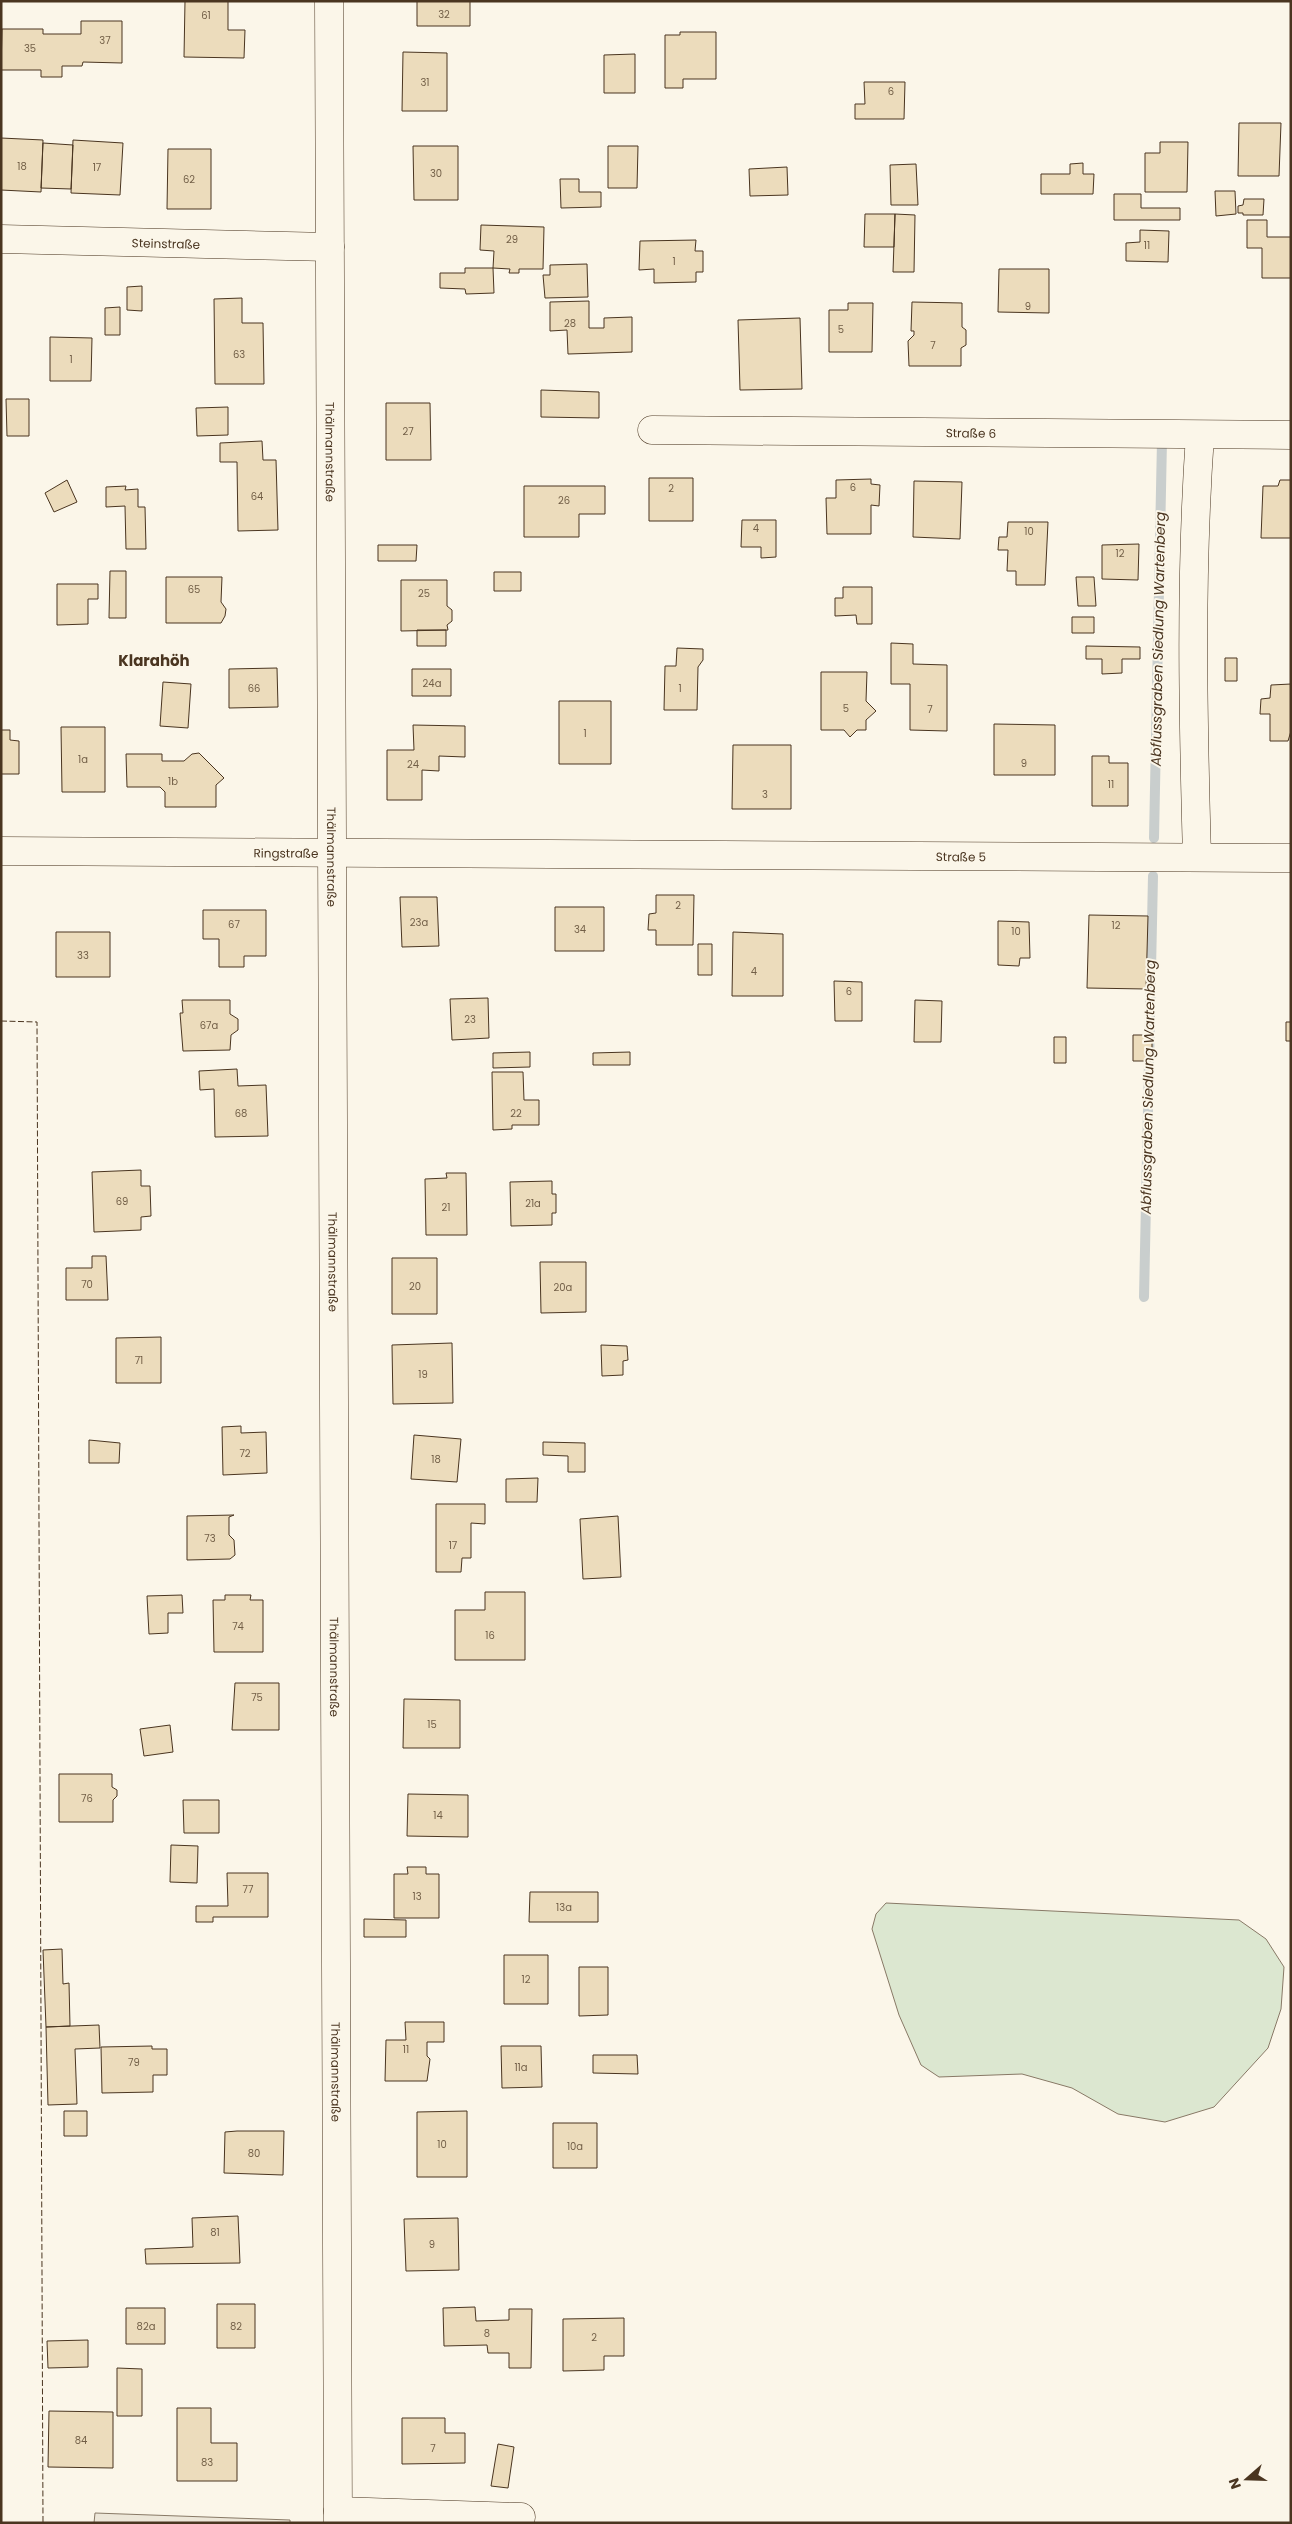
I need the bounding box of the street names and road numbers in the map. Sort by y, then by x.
street label: Steinstraße [132,234,200,252]
street label: Thälmannstraße [322,402,339,502]
street label: Straße 6 [946,424,996,441]
street label: Thälmannstraße [323,807,341,907]
street label: Ringstraße [253,844,319,861]
street label: Straße 5 [936,848,986,865]
street label: Thälmannstraße [325,1212,342,1312]
street label: Thälmannstraße [326,1617,344,1717]
street label: Thälmannstraße [328,2022,345,2122]

